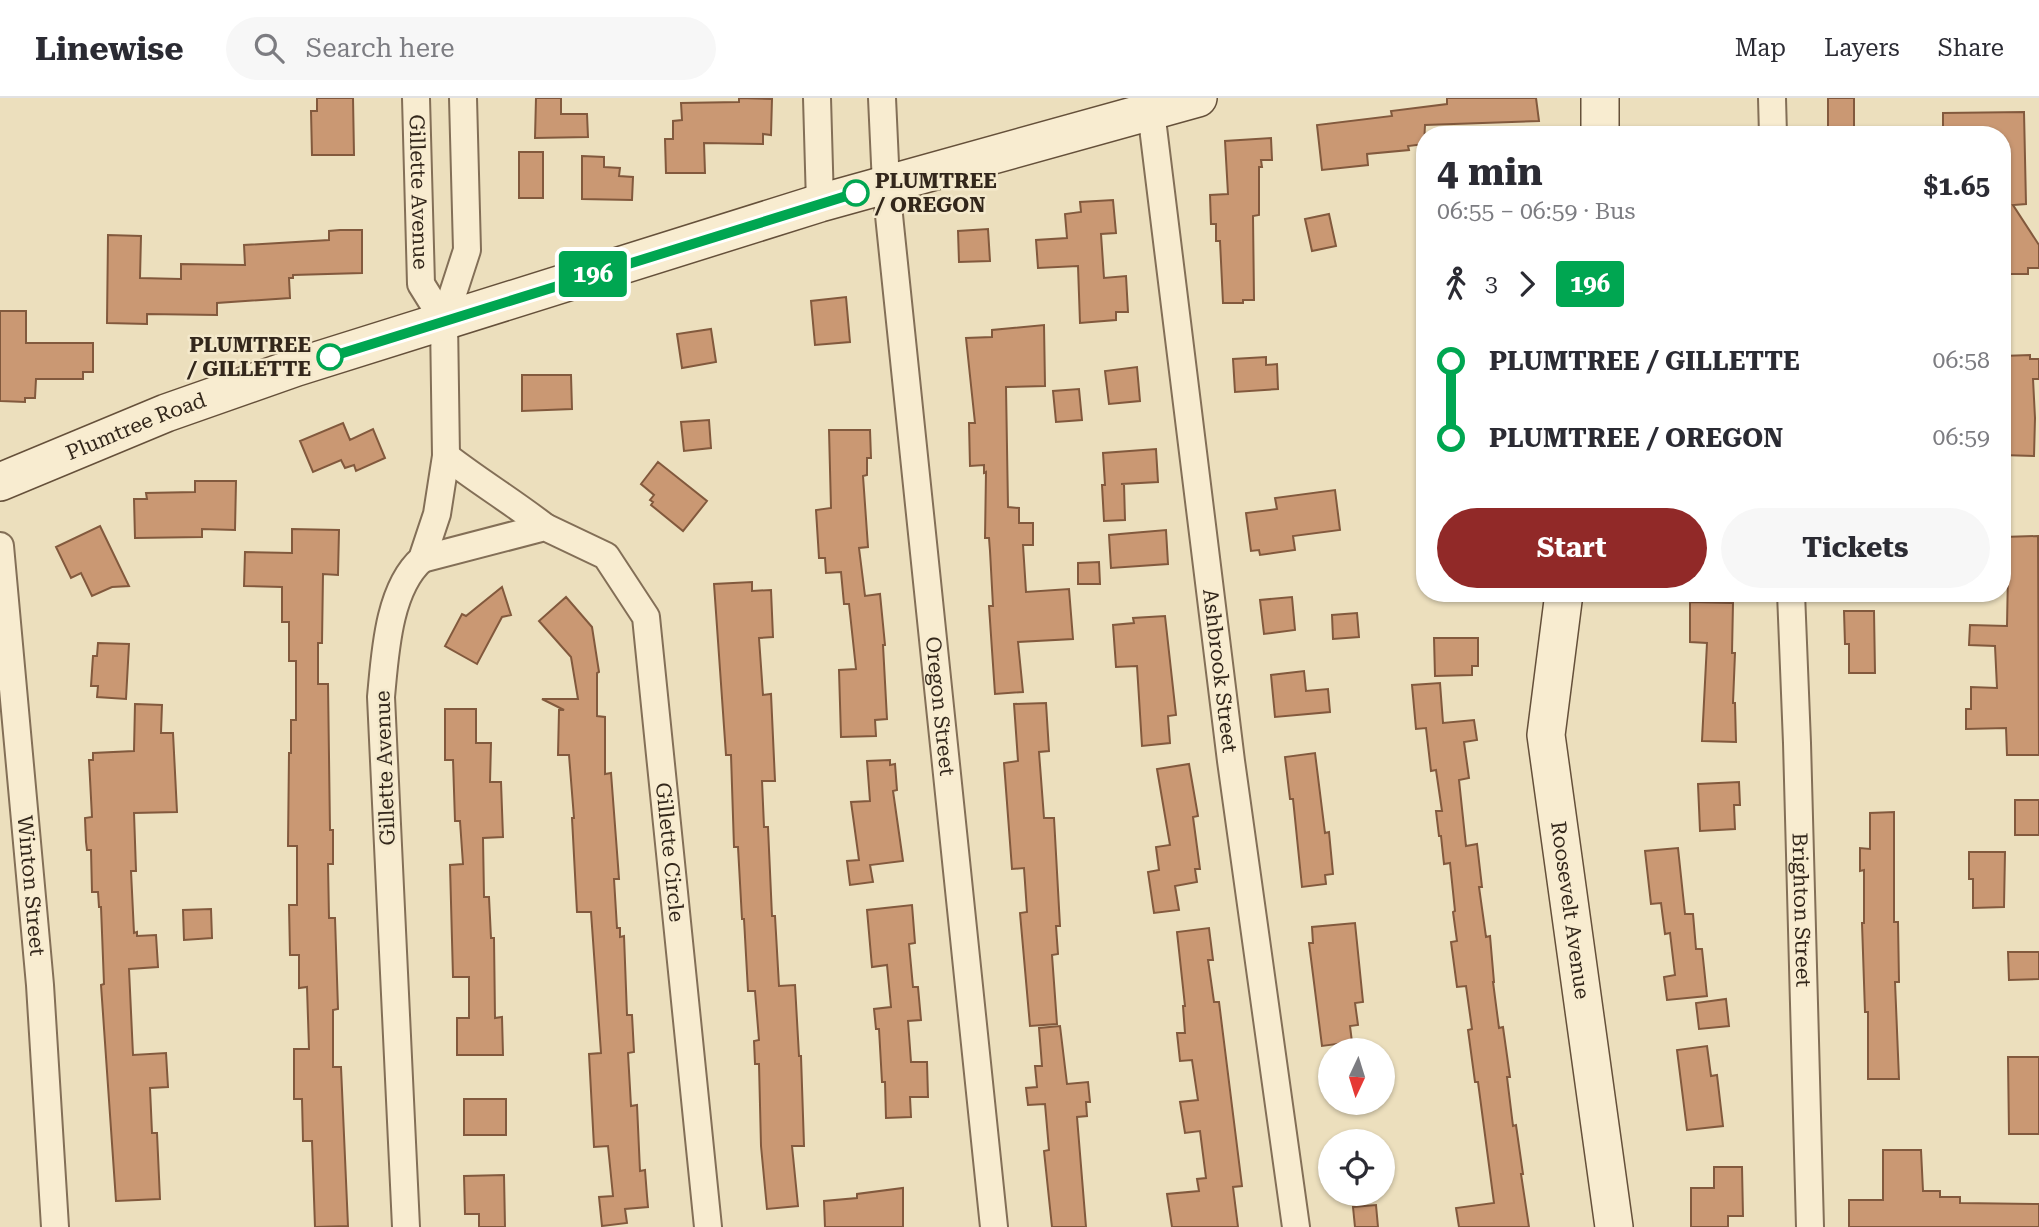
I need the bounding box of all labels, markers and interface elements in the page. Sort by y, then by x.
search box [226,17,716,80]
text: Linewise [35,29,184,68]
icon: search [250,29,288,67]
text: Search here [306,33,455,63]
text: Map [1735,34,1786,62]
text: Layers [1824,34,1900,62]
text: Share [1938,34,2004,62]
street label: Gillette Avenue [404,114,433,270]
text: 4 min [1437,150,1543,194]
place label: PLUMTREE / OREGON [874,169,997,217]
text: $1.65 [1924,171,1990,201]
marker: PLUMTREE / OREGON [843,180,869,206]
text: 06:55 – 06:59 · Bus [1437,198,1635,225]
line badge: 196 [553,251,633,297]
text: 196 [573,260,613,288]
icon: walk [1437,265,1475,303]
icon: forward [1508,265,1546,303]
text: 3 [1485,270,1498,297]
text: 196 [1570,270,1610,298]
place label: PLUMTREE / GILLETTE [186,333,311,381]
marker: PLUMTREE / GILLETTE [317,344,343,370]
text: PLUMTREE / GILLETTE [1489,346,1800,376]
text: 06:58 [1933,347,1990,374]
street label: Plumtree Road [63,388,210,465]
text: PLUMTREE / OREGON [1489,423,1783,453]
text: 06:59 [1933,424,1990,451]
button: Start [1437,508,1707,588]
button: Tickets [1721,508,1990,588]
street label: Ashbrook Street [1198,588,1242,754]
street label: Oregon Street [921,635,959,777]
street label: Gillette Avenue [370,690,400,846]
street label: Gillette Circle [651,781,689,923]
street label: Winton Street [13,814,49,957]
street label: Roosevelt Avenue [1546,820,1594,1001]
street label: Brighton Street [1787,832,1816,988]
north arrow [1318,1038,1395,1115]
map controls [1318,1038,1395,1206]
button: locate [1318,1129,1395,1206]

